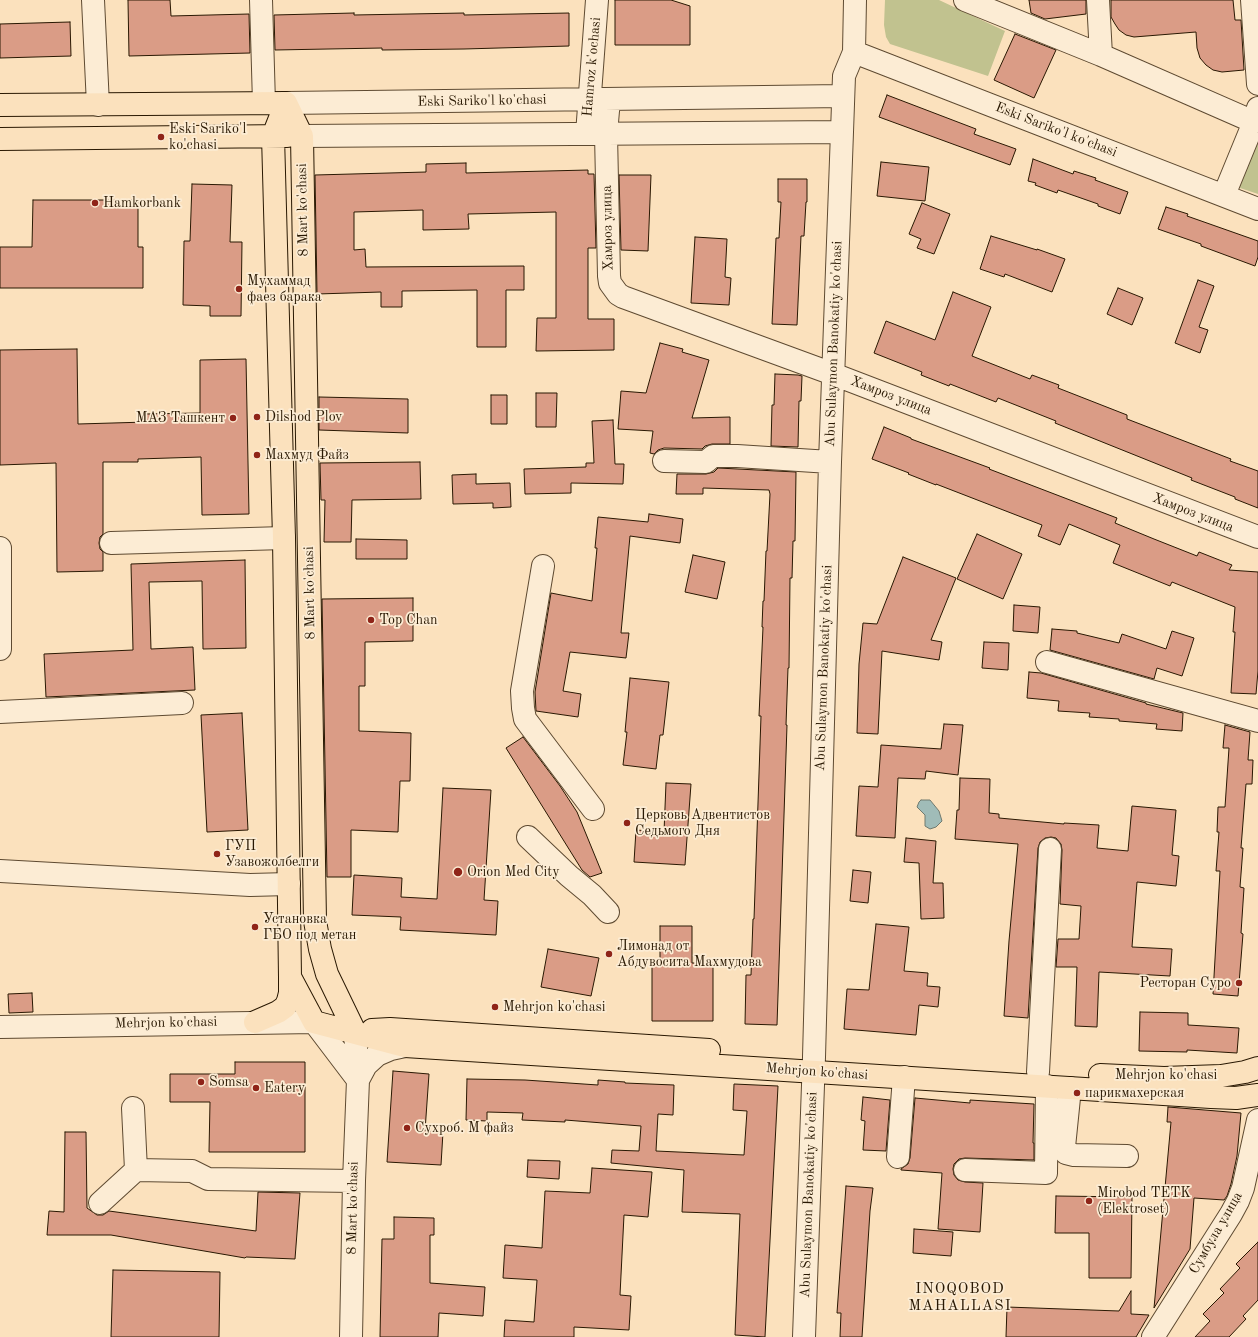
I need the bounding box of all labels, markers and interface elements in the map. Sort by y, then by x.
street label: Hamroz k'ochasi [579,17,605,117]
street label: Eski Sariko'l ko'chasi [417,91,547,111]
street label: Eski Sariko'l ko'chasi [993,99,1119,161]
place label: Eski Sariko'l ko'chasi [169,121,246,154]
marker: Eski Sariko'l ko'chasi [156,132,166,142]
street label: 8 Mart ko'chasi [294,163,312,257]
street label: Хамроз улица [599,185,617,271]
place label: Hamkorbank [103,195,181,211]
marker: Hamkorbank [90,198,100,208]
street label: Abu Sulaymon Banokatiy ko'chasi [822,241,846,447]
place label: Мухаммад фаез барака [247,273,322,306]
marker: Мухаммад фаез барака [234,284,244,294]
street label: Хамроз улица [848,373,934,419]
place label: Dilshod Plov [265,409,342,425]
place label: МАЗ Ташкент [136,410,225,426]
marker: Dilshod Plov [252,412,262,422]
marker: МАЗ Ташкент [228,413,238,423]
place label: Махмуд Файз [265,447,349,463]
marker: Махмуд Файз [252,450,262,460]
street label: Хамроз улица [1150,490,1236,536]
street label: 8 Mart ko'chasi [301,546,319,640]
street label: Abu Sulaymon Banokatiy ko'chasi [812,565,836,771]
place label: Top Chan [379,612,438,628]
marker: Top Chan [366,615,376,625]
place label: Церковь Адвентистов Седьмого Дня [635,807,770,840]
marker: Церковь Адвентистов Седьмого Дня [622,818,632,828]
place label: ГУП Узавожолбелги [225,838,319,870]
marker: ГУП Узавожолбелги [212,849,222,859]
place label: Orion Med City [467,864,560,880]
marker: Orion Med City [452,866,464,878]
place label: Установка ГБО под метан [263,911,356,944]
marker: Установка ГБО под метан [250,922,260,932]
place label: Лимонад от Абдувосита Махмудова [617,938,762,970]
marker: Лимонад от Абдувосита Махмудова [604,949,614,959]
place label: Ресторан Суро [1139,975,1231,991]
marker: Ресторан Суро [1234,978,1244,988]
place label: Mehrjon ko'chasi [503,999,606,1015]
marker: Mehrjon ko'chasi [490,1002,500,1012]
street label: Mehrjon ko'chasi [115,1014,217,1032]
street label: Mehrjon ko'chasi [765,1060,869,1084]
street label: Mehrjon ko'chasi [1115,1067,1217,1083]
place label: Somsa [209,1074,249,1090]
marker: Somsa [196,1077,206,1087]
place label: Eatery [264,1080,305,1096]
marker: Eatery [251,1083,261,1093]
place label: парикмахерская [1085,1085,1184,1101]
marker: парикмахерская [1072,1088,1082,1098]
street label: Abu Sulaymon Banokatiy ko'chasi [797,1092,821,1298]
place label: Сухроб. М файз [415,1120,514,1136]
marker: Сухроб. М файз [402,1123,412,1133]
street label: 8 Mart ko'chasi [344,1161,362,1255]
place label: Mirobod TETK (Elektroset) [1097,1185,1191,1218]
street label: Сумбула улица [1186,1189,1246,1277]
marker: Mirobod TETK (Elektroset) [1084,1196,1094,1206]
district label: INOQOBOD MAHALLASI [908,1280,1012,1315]

